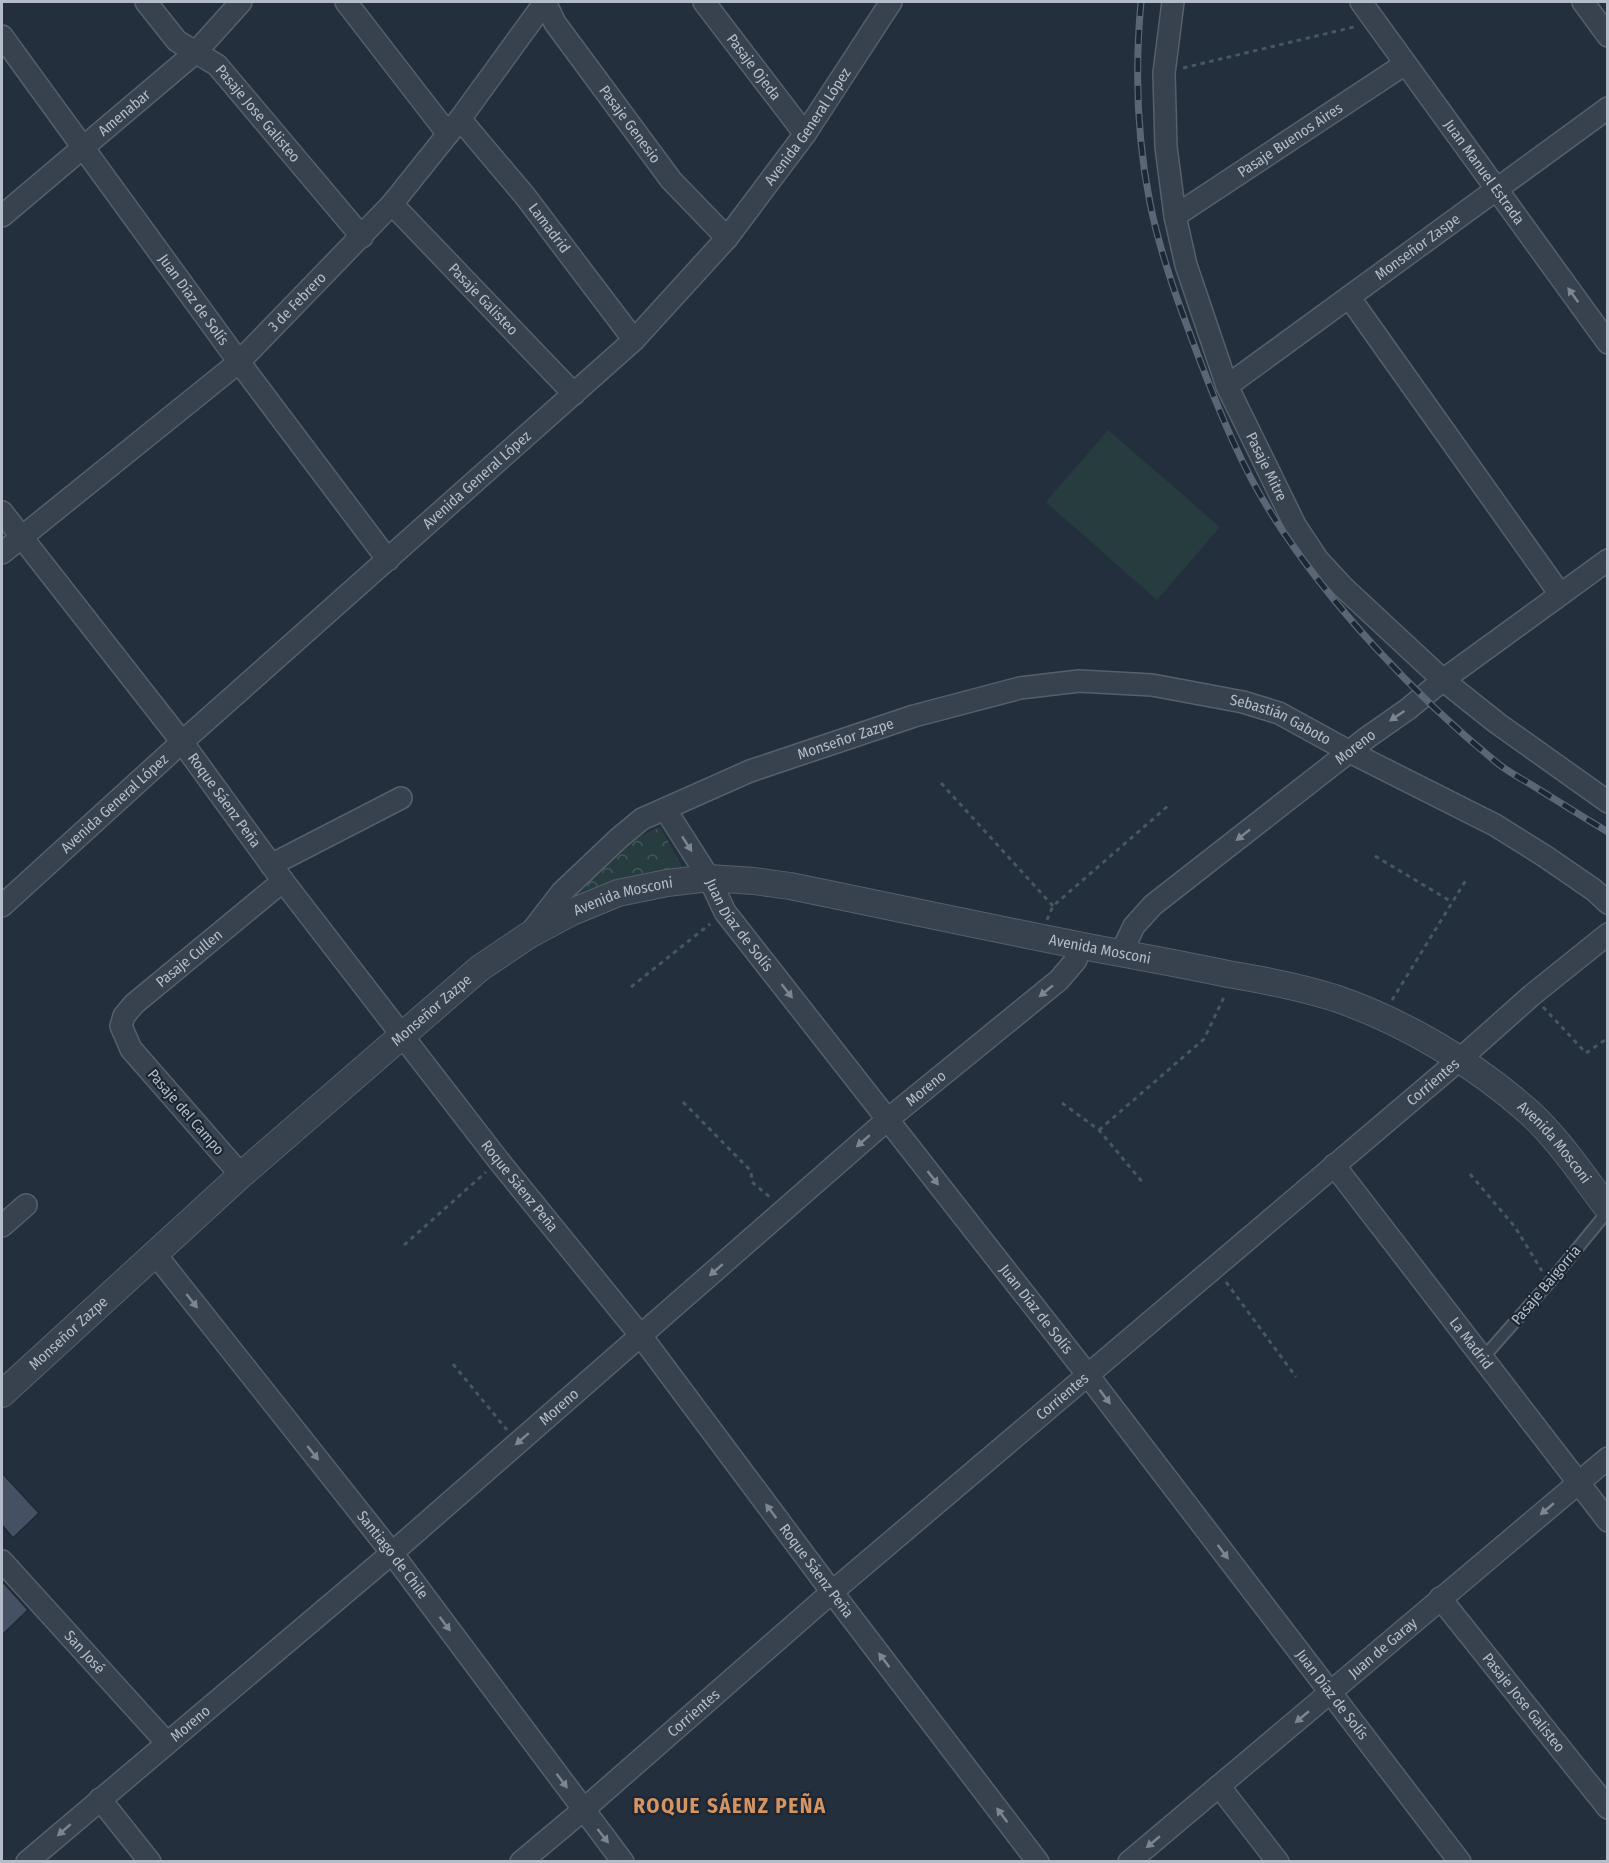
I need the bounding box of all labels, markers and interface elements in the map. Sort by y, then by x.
street label: Pasaje Ojeda [723,30,785,104]
street label: Pasaje Jose Galisteo [212,61,304,166]
street label: Avenida General López [761,65,855,189]
street label: Pasaje Genesio [595,82,664,167]
street label: Amenabar [94,85,154,140]
street label: Pasaje Buenos Aires [1234,99,1346,181]
street label: Juan Manuel Estrada [1440,116,1528,228]
street label: Lamadrid [525,200,574,257]
street label: Monseñor Zaspe [1372,210,1464,284]
street label: Juan Díaz de Solís [154,250,233,349]
street label: Pasaje Galisteo [445,260,522,339]
street label: 3 de Febrero [264,268,330,335]
one-way arrow [1567,288,1579,304]
street label: Avenida General López [419,427,535,533]
street label: Pasaje Mitre [1242,429,1291,504]
street label: Sebastián Gaboto [1229,691,1334,749]
one-way arrow [1389,710,1405,721]
street label: Monseñor Zazpe [795,714,896,763]
street label: Moreno [1331,725,1379,768]
street label: Roque Sáenz Peña [184,749,265,851]
street label: Avenida General López [57,750,172,857]
one-way arrow [1235,829,1251,842]
one-way arrow [682,835,693,852]
street label: Avenida Mosconi [571,873,674,919]
street label: Juan Díaz de Solís [702,876,777,975]
street label: Pasaje Cullen [152,926,226,991]
street label: Avenida Mosconi [1047,931,1152,968]
street label: Monseñor Zazpe [388,970,475,1050]
one-way arrow [781,983,793,999]
one-way arrow [1038,984,1054,997]
street label: Corrientes [1403,1055,1463,1109]
street label: Pasaje del Campo [144,1065,228,1159]
street label: Moreno [902,1067,950,1110]
street label: Avenida Mosconi [1514,1097,1595,1187]
one-way arrow [856,1134,871,1147]
street label: Roque Sáenz Peña [477,1137,562,1236]
one-way arrow [926,1170,939,1186]
street label: Pasaje Baigorria [1508,1242,1584,1328]
street label: Juan Díaz de Solís [996,1261,1077,1357]
one-way arrow [709,1263,724,1277]
street label: Monseñor Zazpe [25,1293,111,1374]
one-way arrow [185,1293,198,1308]
street label: La Madrid [1446,1314,1497,1373]
street label: Corrientes [1032,1369,1092,1424]
street label: Moreno [535,1385,582,1429]
one-way arrow [1099,1389,1111,1405]
one-way arrow [515,1432,530,1445]
one-way arrow [307,1446,319,1461]
one-way arrow [1539,1502,1554,1514]
one-way arrow [766,1504,778,1519]
street label: Santiago de Chile [353,1507,432,1602]
street label: Roque Sáenz Peña [775,1521,857,1621]
one-way arrow [1217,1544,1230,1560]
street label: Juan de Garay [1345,1614,1421,1682]
one-way arrow [439,1617,451,1632]
street label: San José [60,1627,109,1677]
street label: Juan Díaz de Solís [1292,1646,1372,1743]
street label: Pasaje Jose Galisteo [1479,1649,1569,1756]
one-way arrow [877,1652,890,1668]
street label: Corrientes [664,1685,723,1741]
street label: Moreno [167,1702,214,1746]
one-way arrow [1294,1710,1310,1723]
one-way arrow [555,1773,567,1788]
district label: ROQUE SÁENZ PEÑA [633,1792,827,1819]
one-way arrow [996,1807,1008,1823]
one-way arrow [57,1823,72,1836]
one-way arrow [597,1828,609,1843]
one-way arrow [1146,1835,1161,1848]

